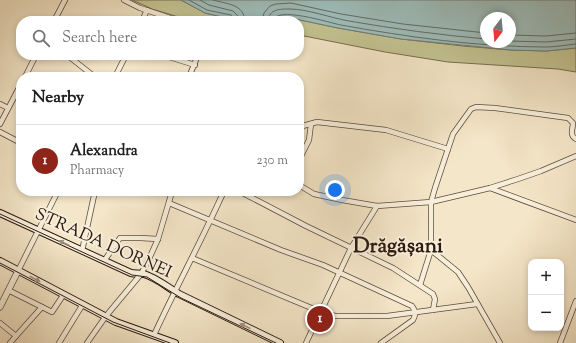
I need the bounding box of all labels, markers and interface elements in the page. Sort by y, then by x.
north arrow [480,12,516,48]
search box [16,16,304,60]
icon: search [30,27,52,49]
text: Search here [62,28,137,49]
text: Nearby [32,86,84,110]
text: Alexandra [70,141,138,162]
text: 1 [43,152,47,170]
text: 230 m [256,152,288,170]
text: Pharmacy [70,162,124,180]
your location [325,180,345,200]
street label: STRADA DORNEI [31,203,176,285]
district label: Drăgășani [353,232,443,262]
one-way arrow [59,240,70,246]
map controls [528,259,564,331]
button: + [528,259,564,295]
one-way arrow [29,276,41,282]
button: − [528,295,564,331]
pin: 1 [307,304,333,334]
one-way arrow [239,323,251,329]

